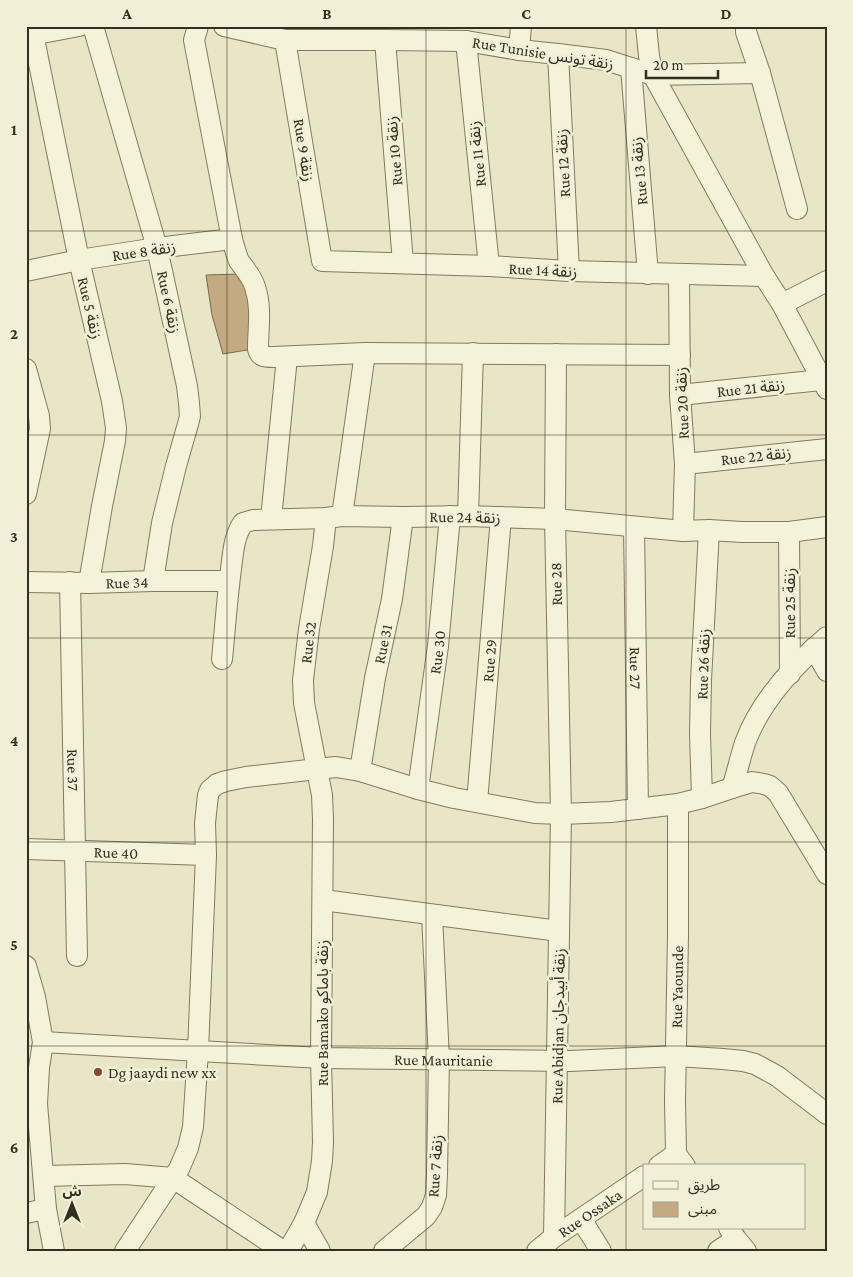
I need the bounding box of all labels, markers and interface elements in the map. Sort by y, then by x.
text: A [121,5,132,22]
text: B [322,5,332,22]
text: C [521,5,531,22]
text: D [720,5,732,22]
street label: Rue Tunisie زنقة تونس [471,33,615,74]
scale bar [646,48,718,80]
text: 20 m [653,57,684,73]
street label: Rue 10 زنقة [382,115,407,187]
street label: Rue 9 زنقة [290,117,317,183]
street label: Rue 11 زنقة [465,120,490,188]
text: 1 [11,121,17,138]
street label: Rue 12 زنقة [553,128,574,198]
street label: Rue 13 زنقة [628,136,651,206]
street label: Rue 8 زنقة [111,238,177,265]
street label: Rue 14 زنقة [508,260,578,281]
street label: Rue 6 زنقة [153,269,184,335]
street label: Rue 5 زنقة [74,275,105,341]
text: 2 [10,325,18,342]
street label: Rue 20 زنقة [672,367,693,439]
street label: Rue 21 زنقة [716,376,786,401]
street label: Rue 22 زنقة [720,444,792,469]
street label: Rue 24 زنقة [429,508,501,527]
text: 3 [10,528,18,545]
street label: Rue 28 [547,562,565,606]
street label: Rue 25 زنقة [781,568,799,638]
street label: Rue 34 [105,573,149,591]
street label: Rue 32 [297,620,319,664]
street label: Rue 31 [370,623,395,665]
street label: Rue 26 زنقة [693,628,714,700]
street label: Rue 30 [426,630,448,675]
street label: Rue 29 [479,638,499,683]
street label: Rue 27 [627,647,645,690]
text: 4 [10,732,19,749]
street label: Rue 37 [65,749,82,792]
street label: Rue 40 [93,843,138,861]
text: 5 [10,936,18,953]
street label: Rue Bamako زنقة باماكو [314,940,332,1086]
street label: Rue Yaounde [668,946,686,1028]
street label: Rue Abidjan زنقة أبيدجان [547,948,569,1104]
street label: Rue Mauritanie [394,1050,493,1069]
place label: Dg jaaydi new xx [108,1064,217,1082]
marker: Dg jaaydi new xx [92,1066,104,1078]
street label: Rue 7 زنقة [424,1134,447,1198]
text: 6 [10,1139,18,1156]
legend [643,1164,806,1230]
text: طريق [688,1177,720,1195]
north arrow [48,1180,98,1230]
text: ش [62,1183,82,1199]
street label: Rue Ossaka [555,1185,625,1240]
text: مبنى [688,1201,717,1218]

